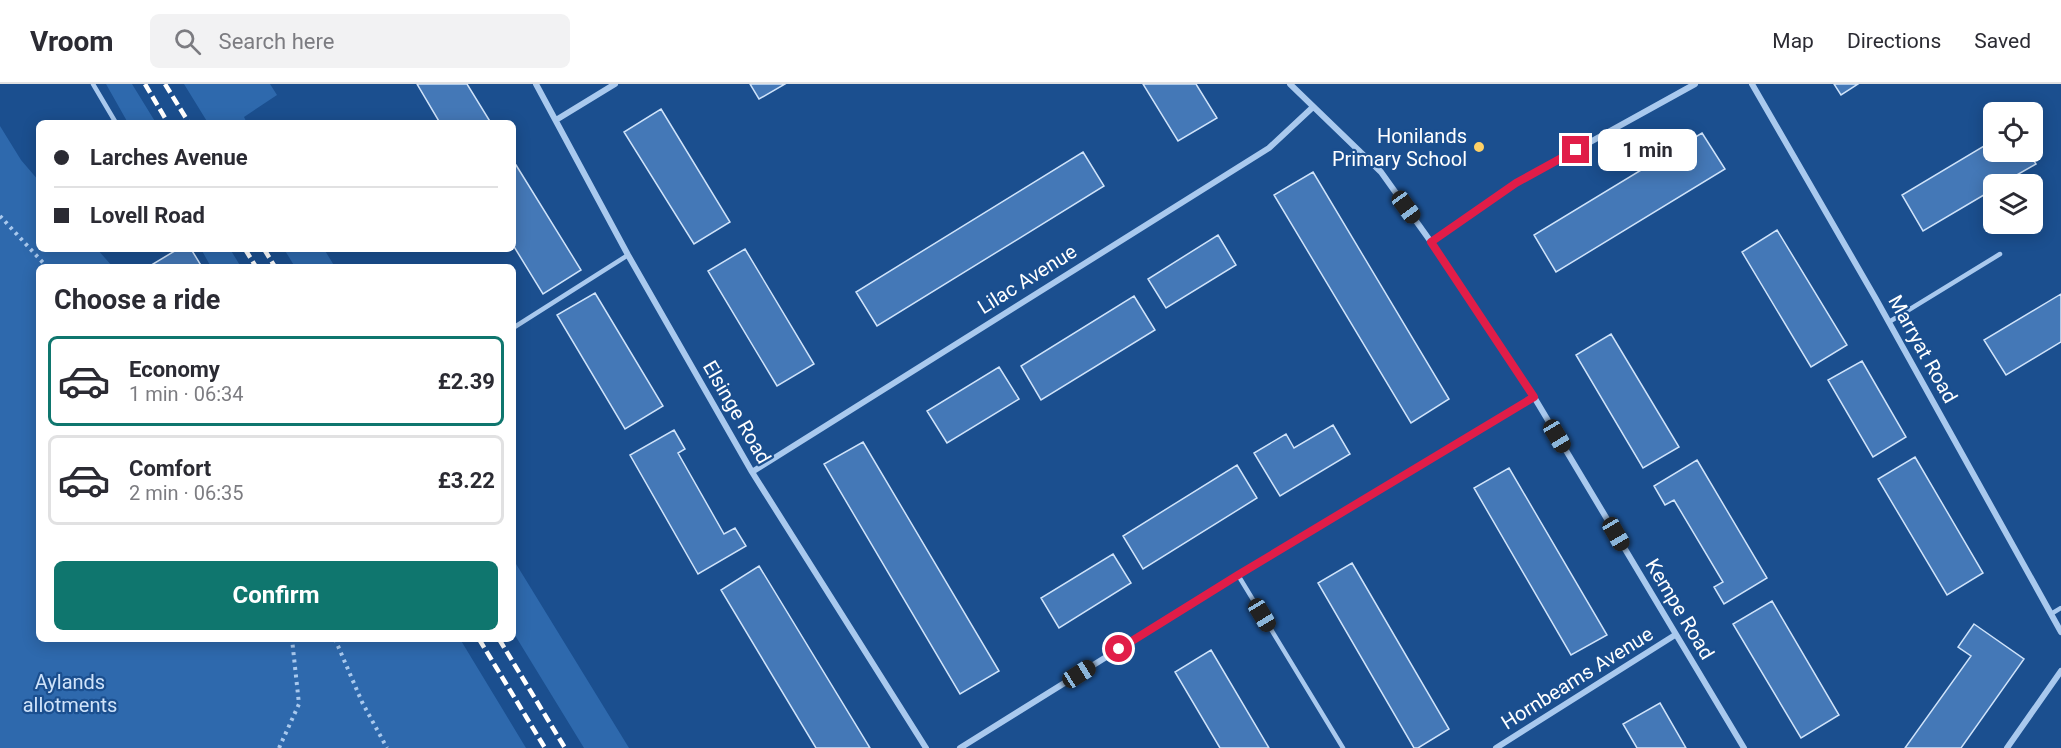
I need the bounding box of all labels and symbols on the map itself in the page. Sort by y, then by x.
place label: Honilands Primary School [1332,124,1467,171]
callout: 1 min [1597,129,1696,171]
route end [1562,136,1589,163]
marker: Honilands Primary School [1472,140,1486,154]
car [1388,187,1424,227]
street label: Lilac Avenue [973,239,1081,319]
street label: Marryat Road [1883,291,1963,407]
street label: Elsinge Road [698,356,776,468]
car [1540,416,1574,456]
car [1599,514,1633,554]
street label: Kempe Road [1641,554,1719,664]
car [1245,595,1279,635]
street label: Hornbeams Avenue [1497,622,1657,734]
route start [1105,635,1132,662]
car [1059,657,1099,691]
park label: Aylands allotments [23,670,117,717]

